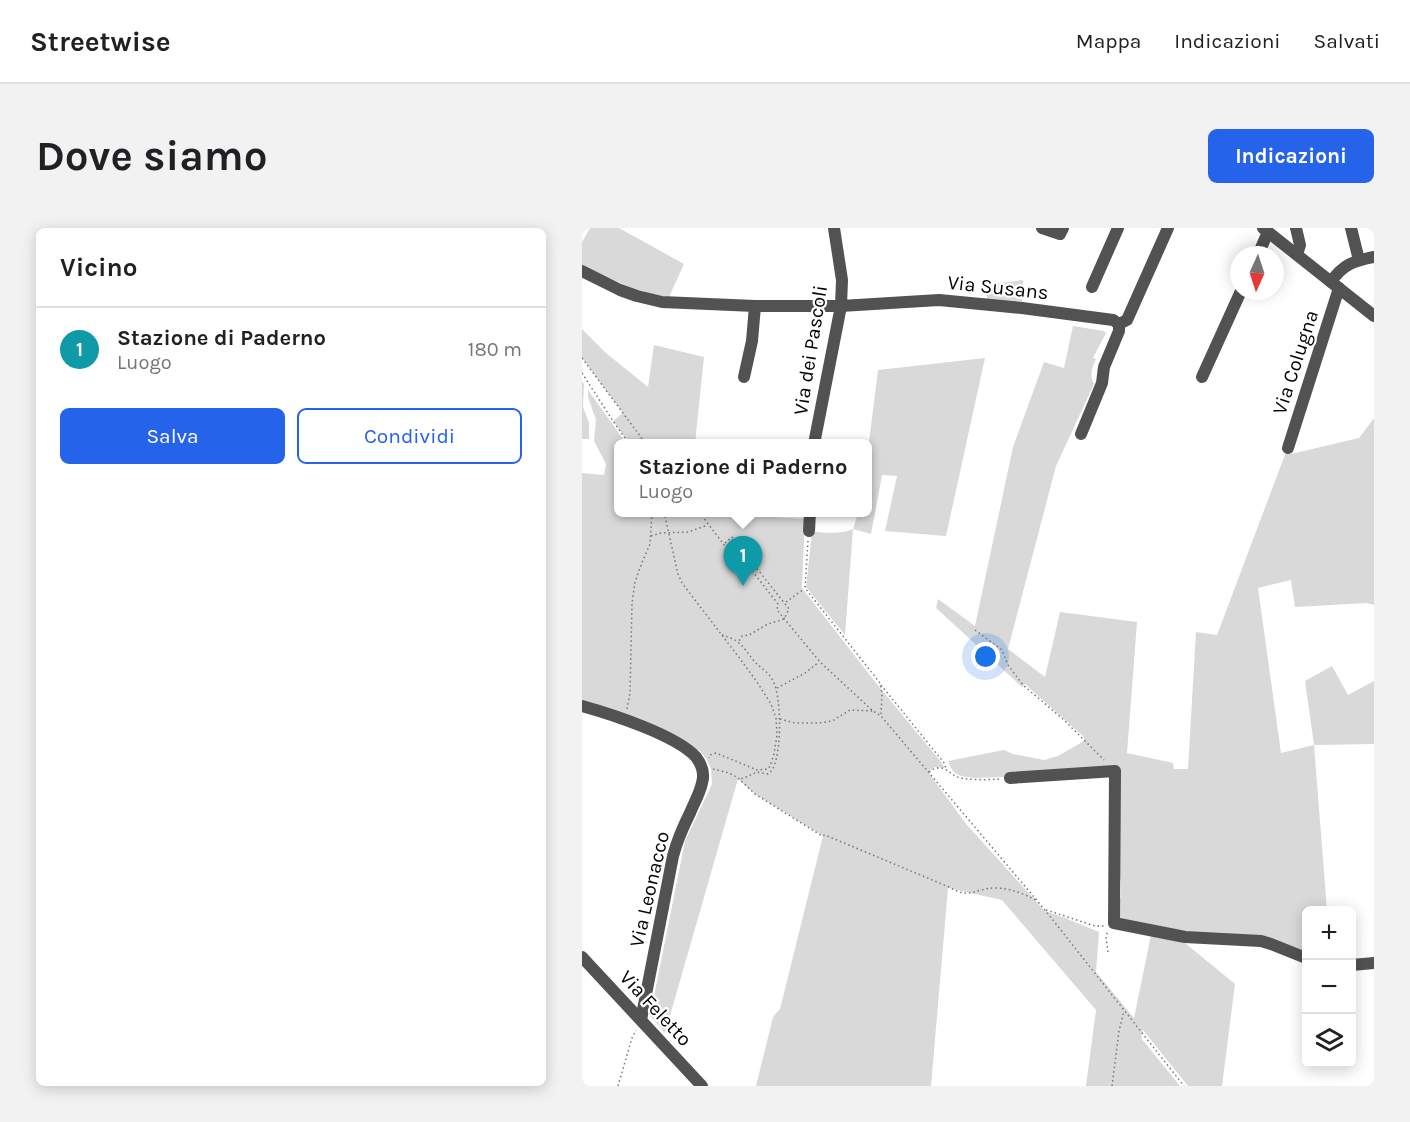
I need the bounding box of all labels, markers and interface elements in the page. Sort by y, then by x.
text: Streetwise [30,25,171,58]
text: Mappa [1076,29,1141,53]
text: Indicazioni [1174,29,1281,53]
text: Salvati [1314,29,1380,53]
button: Indicazioni [1208,129,1374,183]
text: Dove siamo [36,131,267,181]
north arrow [1230,246,1284,300]
text: Vicino [60,252,137,283]
street label: Via Susans [946,271,1050,304]
street label: Via dei Pascoli [789,283,832,417]
street label: Via Colugna [1268,307,1323,417]
text: Stazione di Paderno [117,325,326,351]
text: 1 [76,338,83,361]
text: 180 m [468,338,522,361]
text: Luogo [117,351,172,374]
button: Salva [60,408,285,464]
button: Condividi [297,408,522,464]
popup [614,439,872,517]
text: Stazione di Paderno [639,454,847,480]
text: Luogo [639,480,693,503]
pin: 1 [724,536,762,586]
your location [971,642,1000,671]
street label: Via Leonacco [625,829,674,949]
map controls [1302,906,1356,1068]
button: + [1302,906,1356,960]
button: − [1302,960,1356,1014]
street label: Via Feletto [615,966,696,1051]
button: layers [1302,1014,1356,1068]

